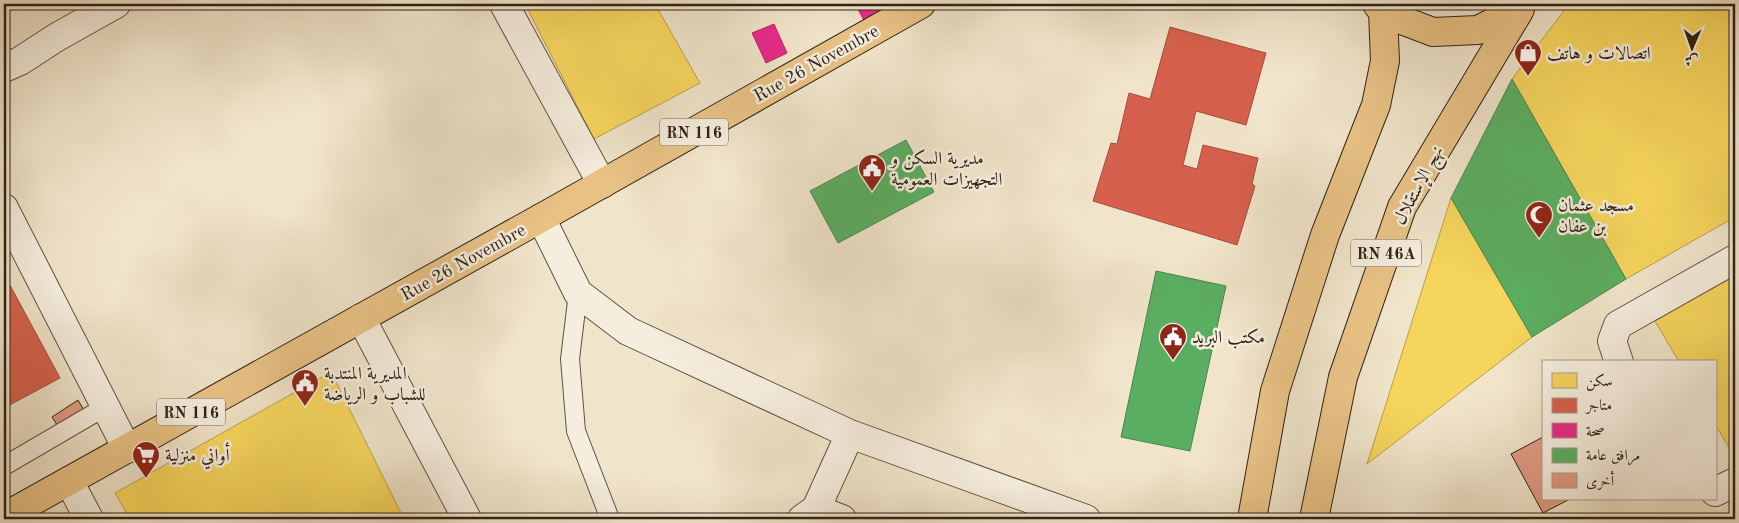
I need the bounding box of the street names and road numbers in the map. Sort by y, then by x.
street label: Rue 26 Novembre [751,22,882,106]
road number: RN 116 [660,118,728,146]
street label: نهج الإستقلال [1391,143,1452,231]
street label: Rue 26 Novembre [398,221,529,305]
road number: RN 46A [1351,240,1421,266]
road number: RN 116 [157,398,225,426]

